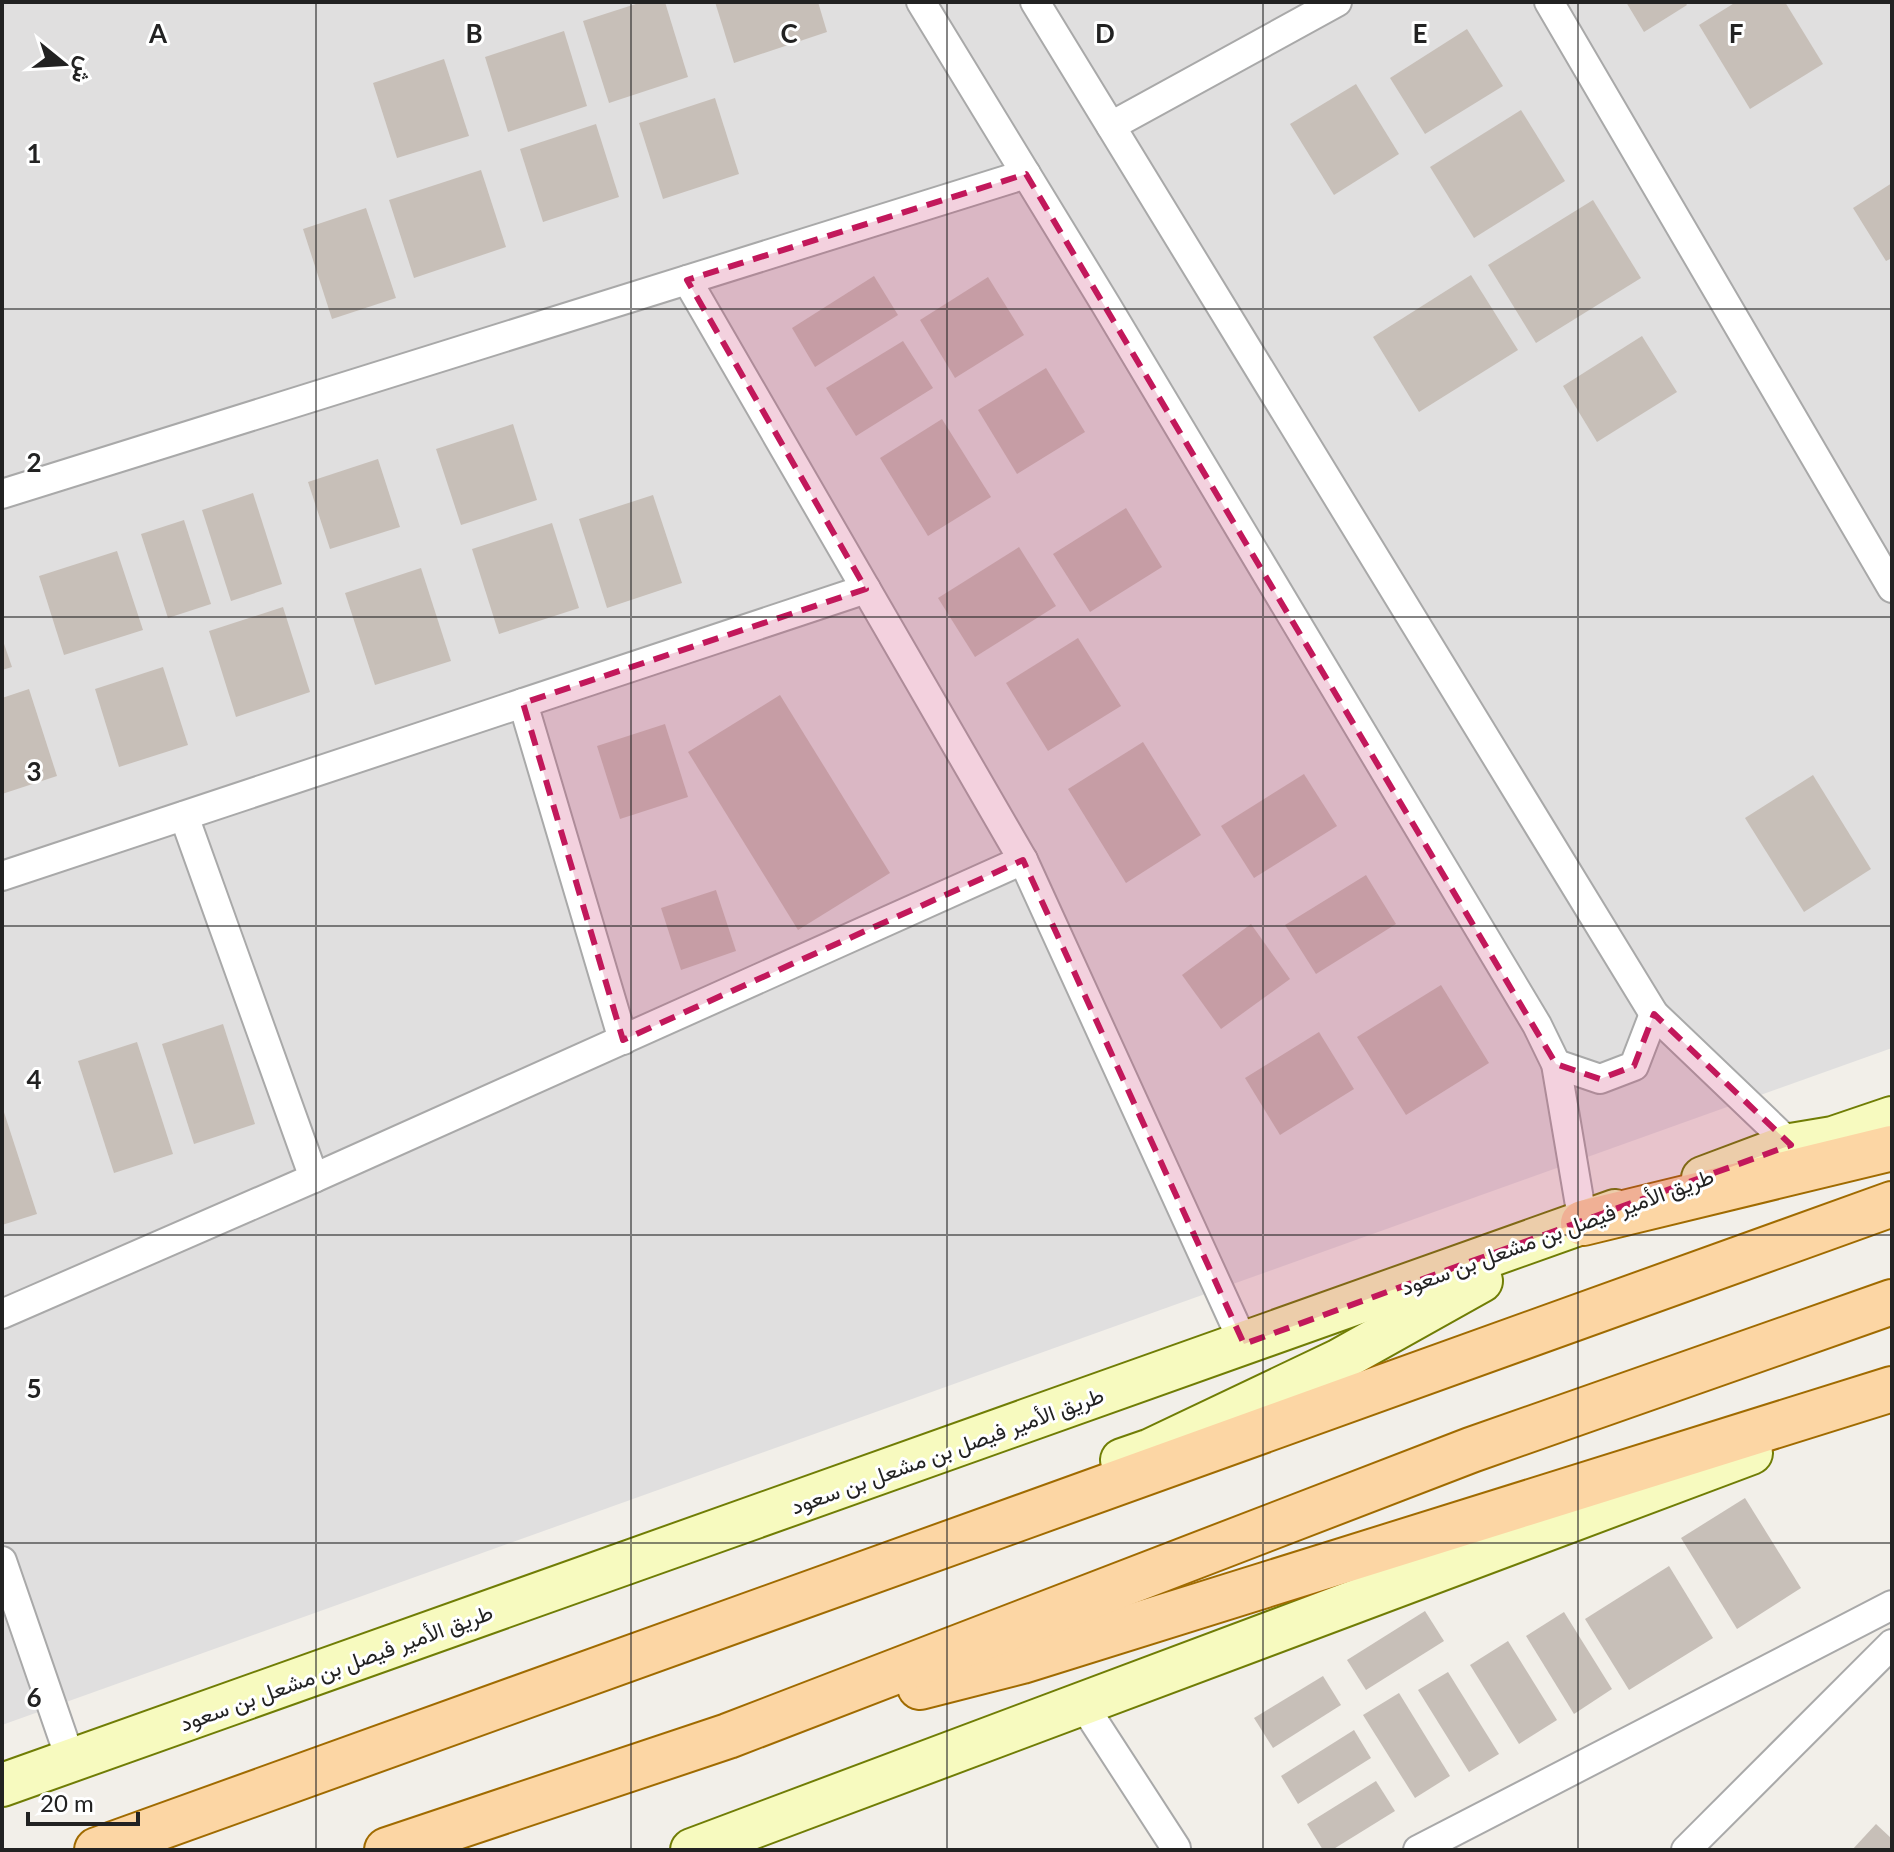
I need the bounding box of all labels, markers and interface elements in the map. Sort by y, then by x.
text: A [148,17,168,49]
text: B [465,17,483,49]
text: C [780,17,798,49]
text: D [1095,17,1115,49]
text: E [1413,17,1427,49]
text: F [1729,17,1743,49]
north arrow [24,24,104,104]
text: ش [66,53,100,87]
text: 1 [26,137,42,169]
text: 2 [26,446,42,478]
text: 3 [26,755,42,787]
text: 4 [26,1063,42,1095]
street label: طريق الأمير فيصل بن مشعل بن سعود [1397,1162,1718,1301]
text: 5 [26,1372,42,1404]
street label: طريق الأمير فيصل بن مشعل بن سعود [787,1381,1108,1520]
street label: طريق الأمير فيصل بن مشعل بن سعود [176,1598,497,1737]
text: 6 [26,1681,42,1713]
scale bar [28,1776,138,1826]
text: 20 m [40,1788,94,1817]

